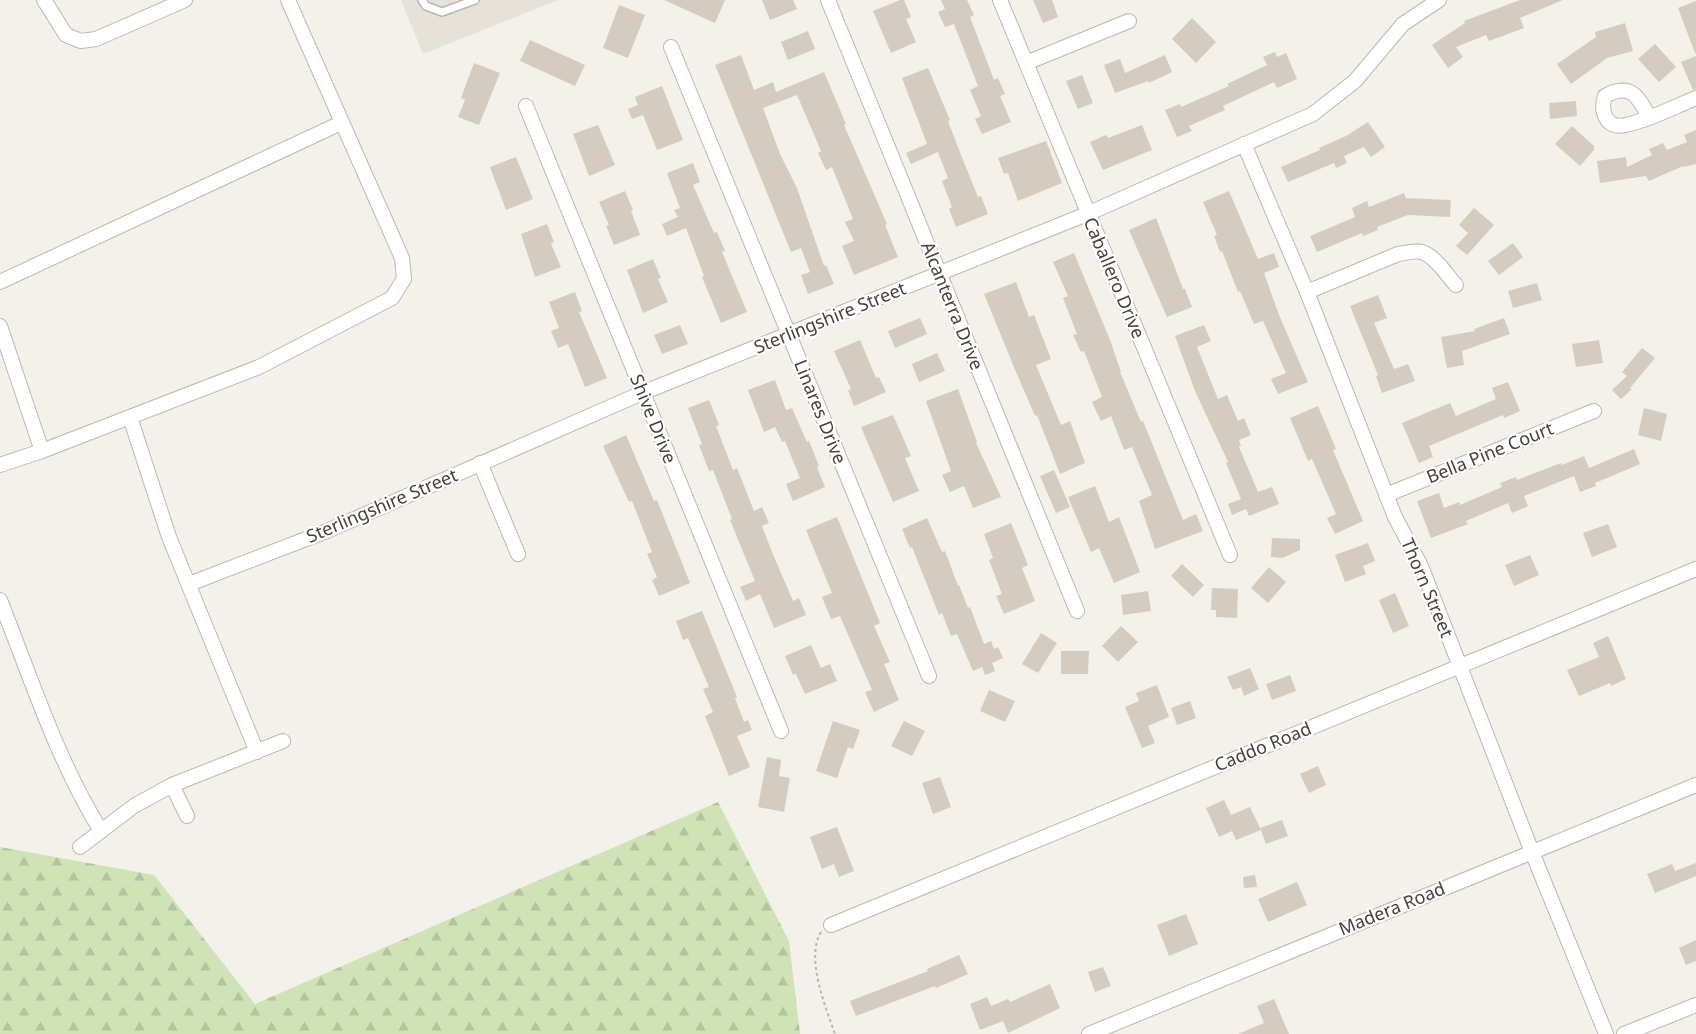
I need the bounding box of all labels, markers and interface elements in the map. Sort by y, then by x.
street label: Caballero Drive [1079,213,1151,342]
street label: Alcanterra Drive [916,238,990,373]
street label: Sterlingshire Street [750,275,910,359]
street label: Linares Drive [789,356,853,467]
street label: Shive Drive [625,370,683,467]
street label: Bella Pine Court [1423,416,1557,488]
street label: Sterlingshire Street [302,462,461,548]
street label: Thorn Street [1396,534,1460,641]
street label: Caddo Road [1211,716,1315,776]
street label: Madera Road [1335,876,1448,940]

